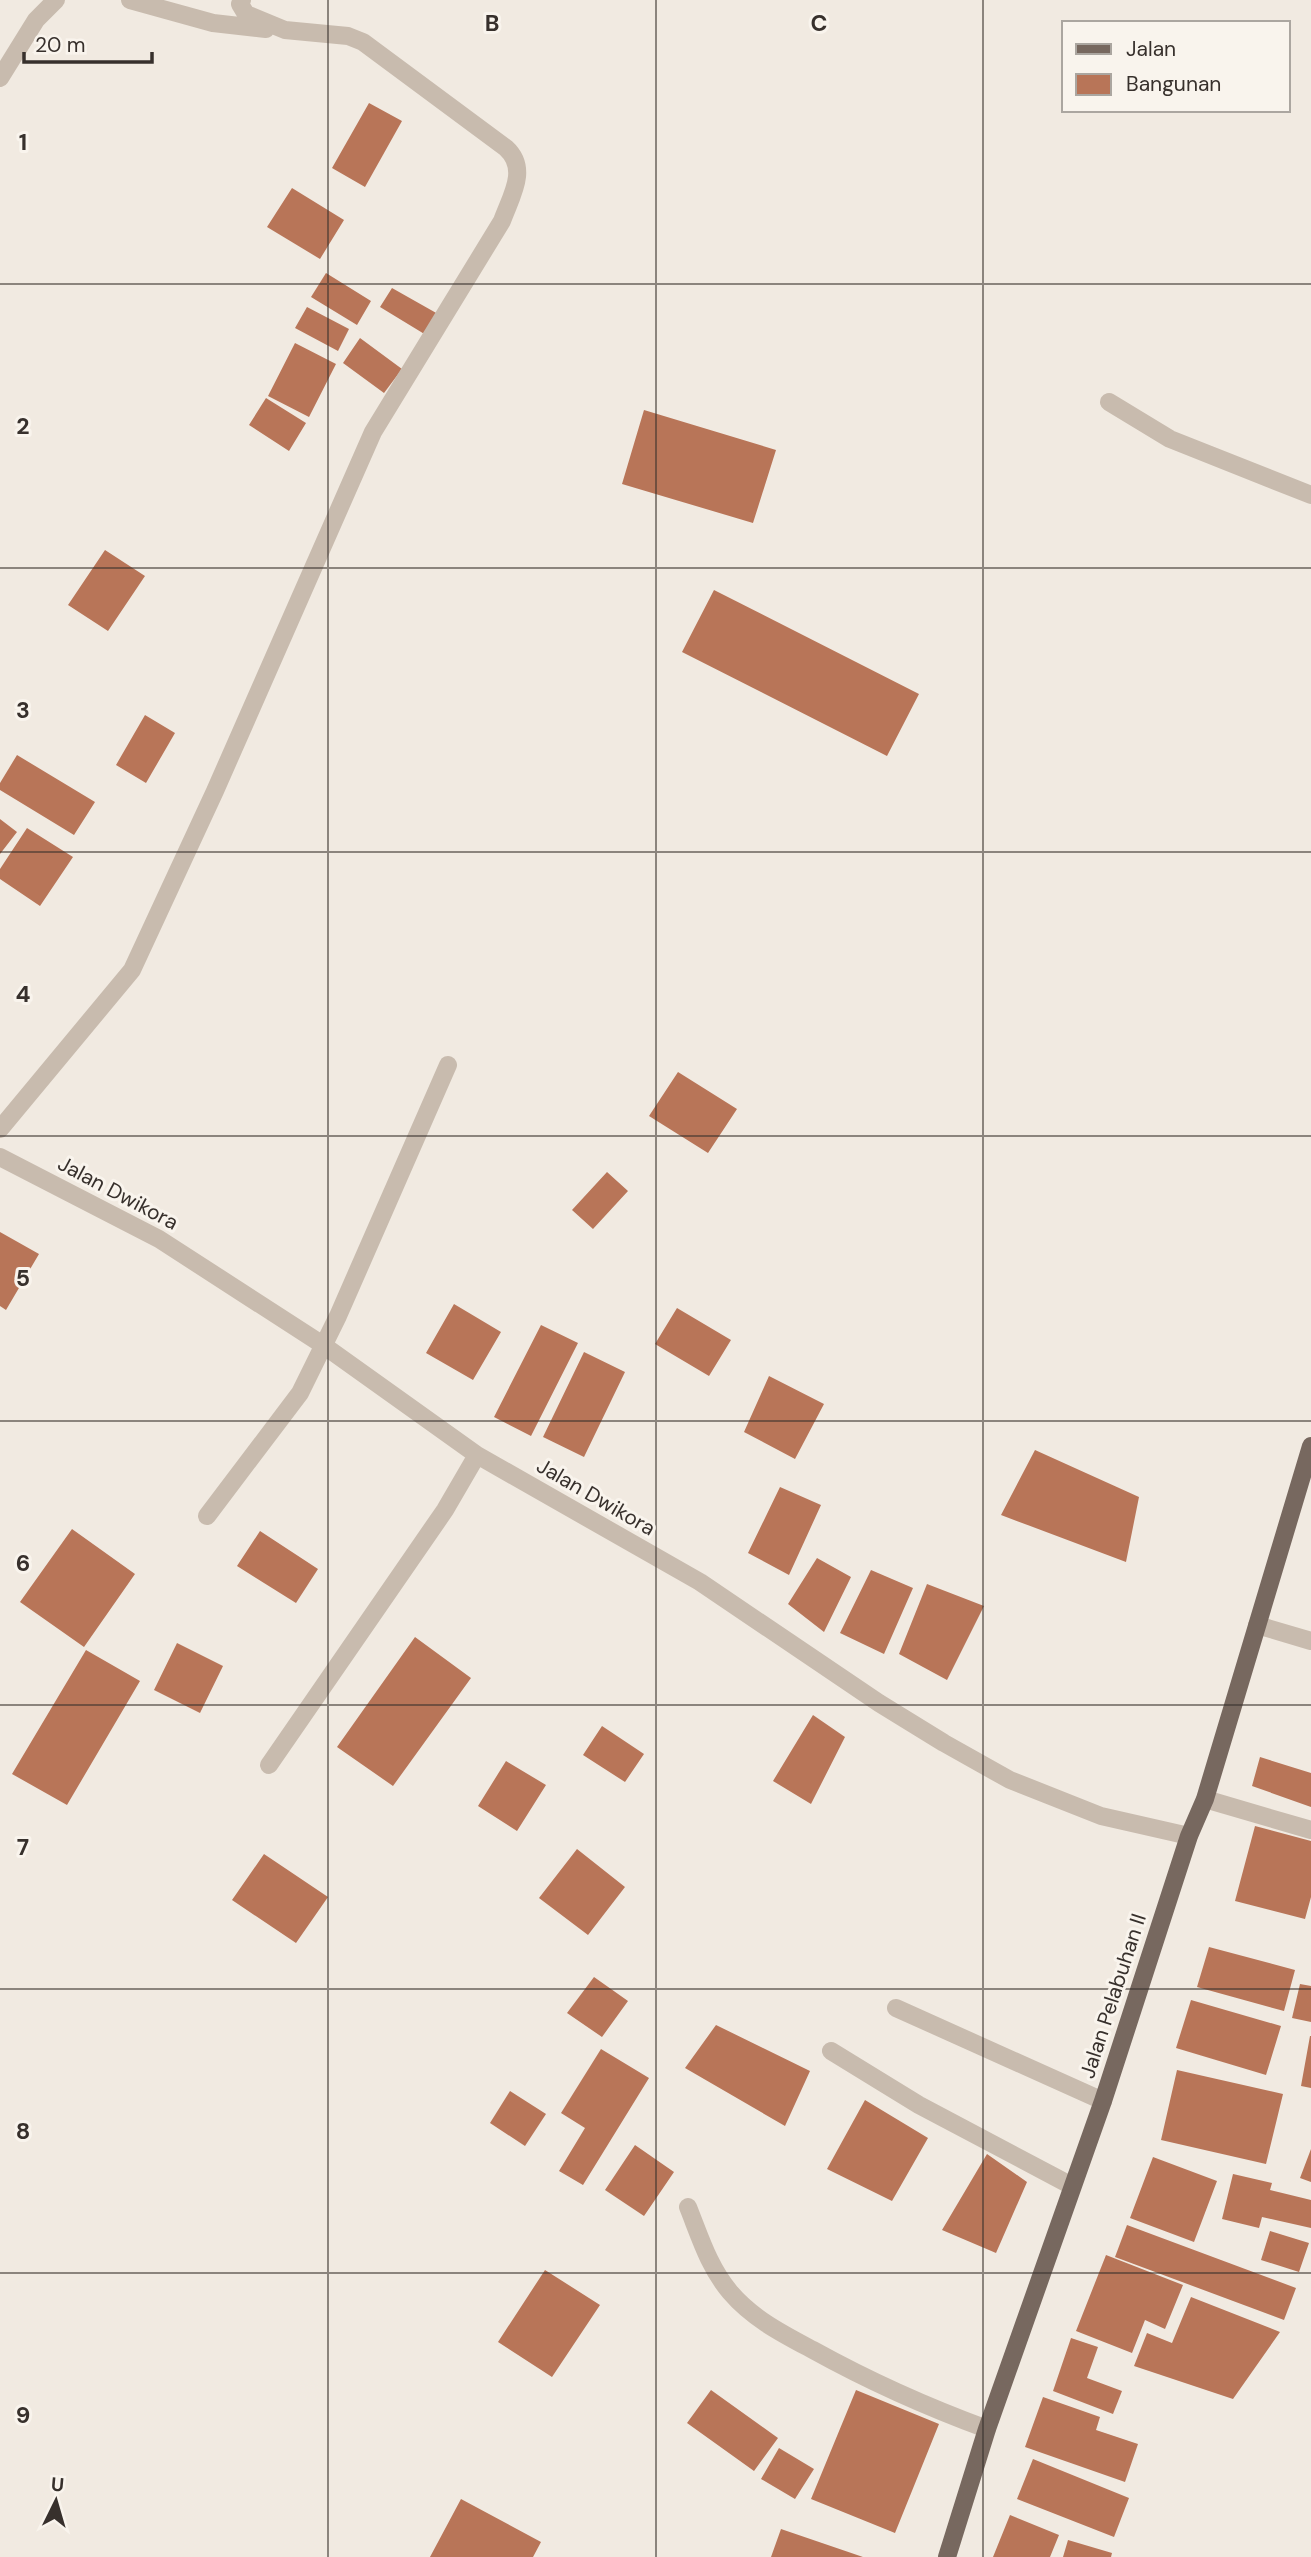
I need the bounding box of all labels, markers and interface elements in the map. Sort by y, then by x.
text: B [485,8,499,38]
text: C [811,8,827,38]
scale bar [24,21,152,65]
legend [1062,21,1290,112]
text: 20 m [35,31,86,59]
text: Jalan [1126,35,1176,63]
text: Bangunan [1126,70,1221,98]
text: 1 [19,127,27,157]
text: 2 [16,411,30,441]
text: 3 [16,695,30,725]
text: 4 [16,979,31,1009]
street label: Jalan Dwikora [53,1149,183,1237]
text: 5 [16,1263,30,1293]
street label: Jalan Dwikora [532,1452,660,1542]
text: 6 [16,1548,30,1578]
text: 7 [17,1832,29,1862]
street label: Jalan Pelabuhan II [1073,1910,1153,2082]
text: 8 [16,2116,30,2146]
text: 9 [16,2400,30,2430]
north arrow [21,2466,91,2536]
text: U [50,2472,65,2498]

